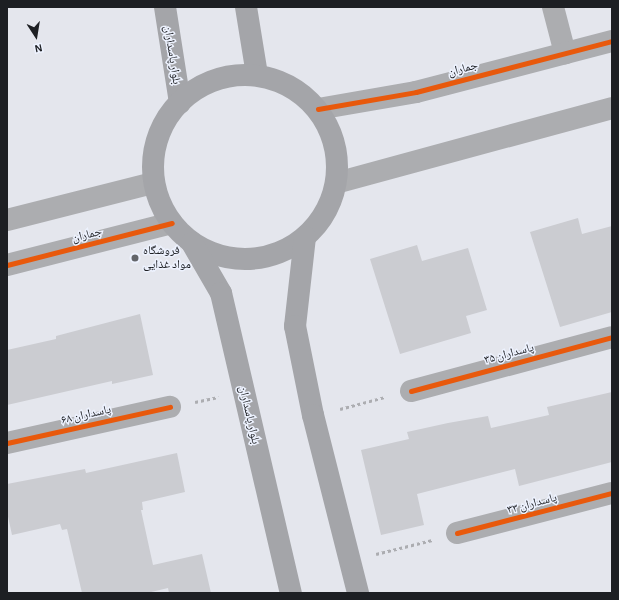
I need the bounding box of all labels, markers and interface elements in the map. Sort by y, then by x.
north arrow [16,16,56,56]
street label: بلوار پاسداران [160,25,184,85]
text: N [34,42,43,54]
street label: جماران [447,58,479,80]
street label: جماران [71,224,103,246]
place label: فروشگاه مواد غذایی [143,244,191,272]
marker: فروشگاه مواد غذایی [130,253,140,263]
street label: پاسداران ۳۵ [483,340,535,368]
street label: بلوار پاسداران [235,384,263,446]
street label: پاسداران ۶۸ [60,402,112,428]
street label: پاسداران ۳۳ [506,490,558,518]

